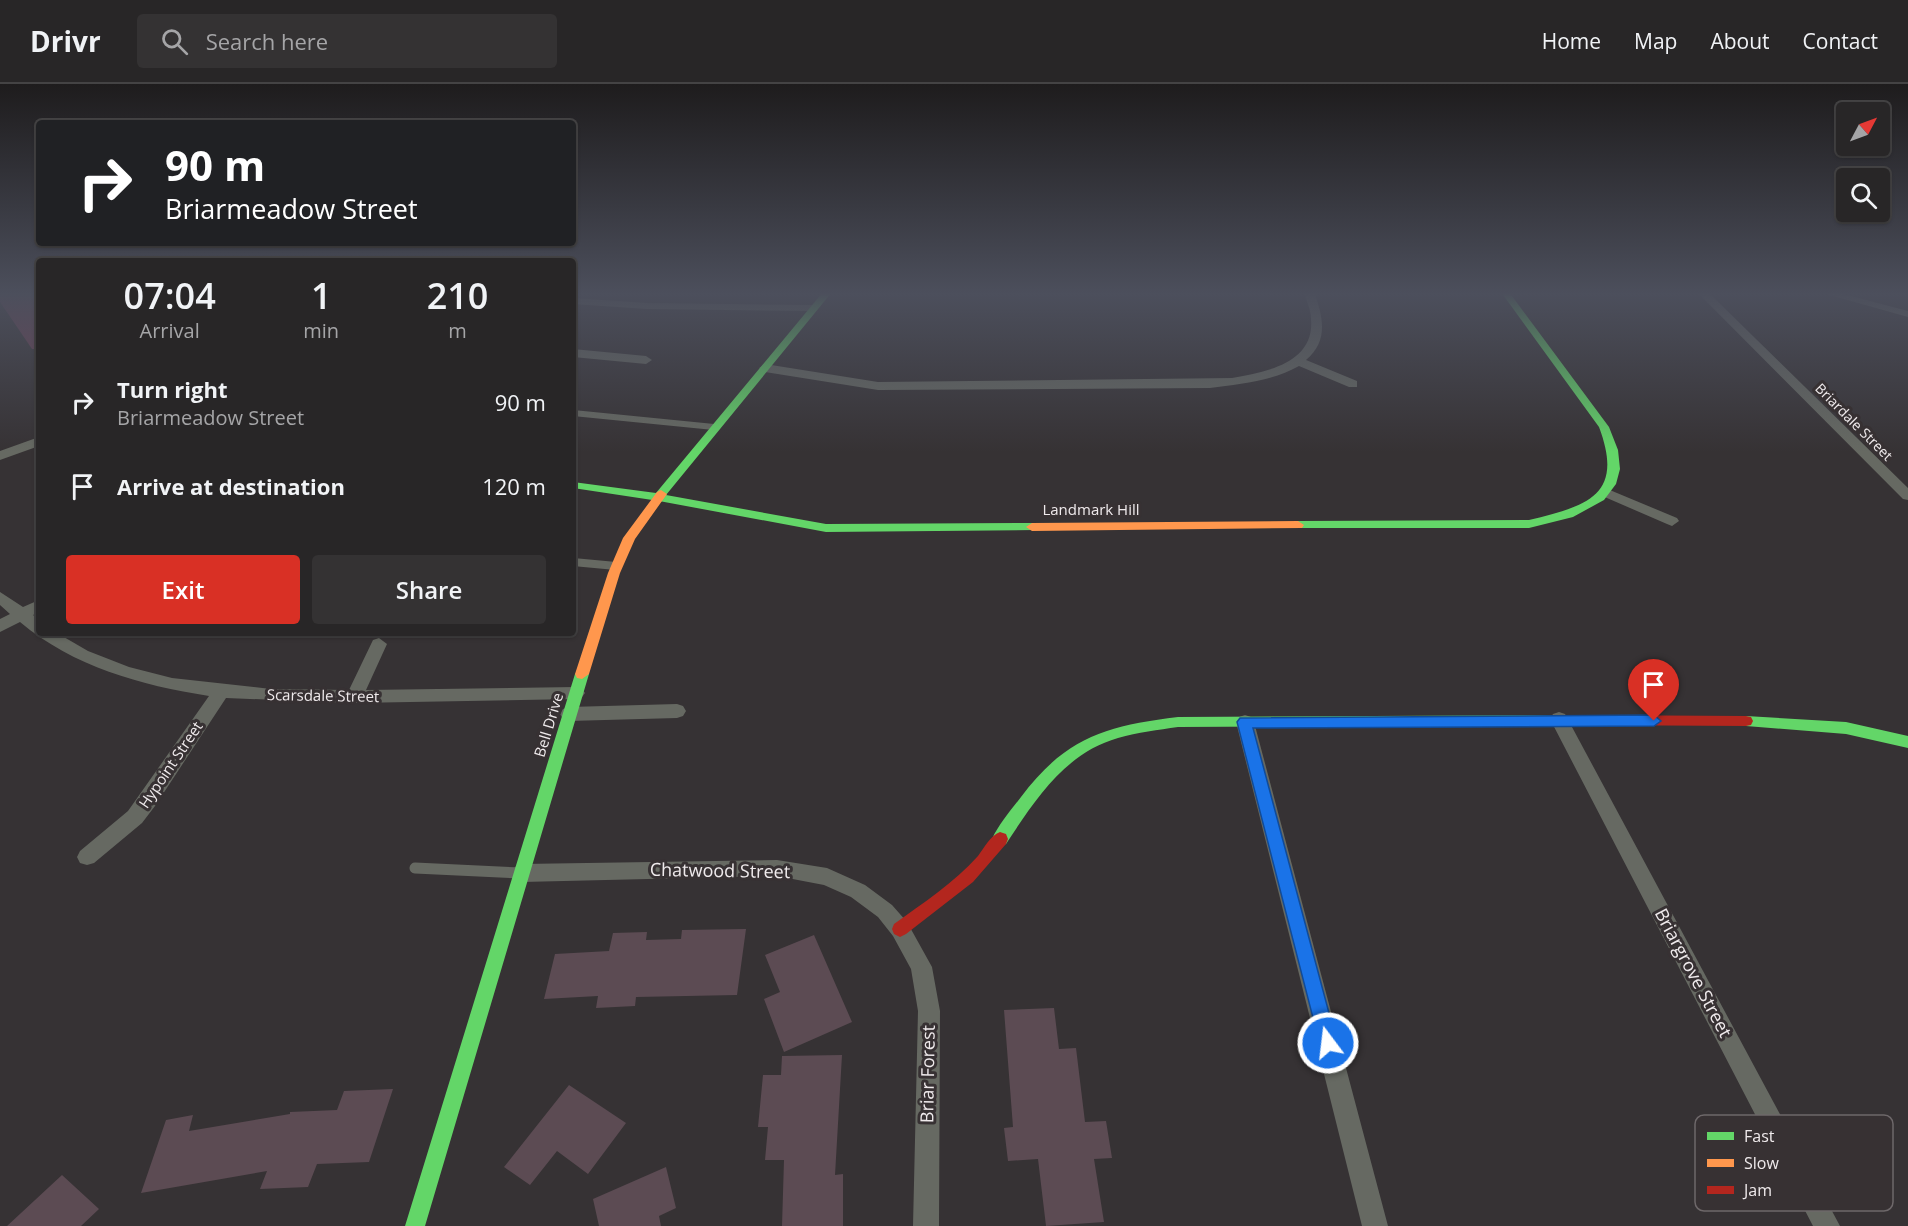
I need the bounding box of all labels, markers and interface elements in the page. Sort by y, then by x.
search box [137,14,557,68]
text: Drivr [30,22,101,60]
icon: search [158,25,191,58]
text: Search here [206,26,328,56]
text: Home [1542,27,1601,55]
text: Map [1634,27,1677,55]
text: About [1710,27,1770,55]
text: Contact [1803,27,1878,55]
north arrow [1836,102,1890,156]
map controls [1836,102,1890,222]
text: 90 m [165,136,265,193]
icon: right [66,144,144,222]
button: search [1836,168,1890,222]
text: Briarmeadow Street [165,190,418,227]
text: 07:04 [124,271,216,320]
text: 1 [311,271,332,320]
text: 210 [427,271,488,320]
text: Arrival [140,317,200,344]
text: min [303,317,339,344]
text: m [448,317,467,344]
text: Turn right [117,374,228,404]
street label: Briardale Street [1811,379,1897,465]
icon: right [66,386,99,419]
text: 90 m [495,387,546,417]
text: Briarmeadow Street [117,404,304,431]
icon: arrive [66,470,99,503]
text: Arrive at destination [117,471,345,501]
text: 120 m [482,471,546,501]
street label: Landmark Hill [1042,499,1140,519]
button: Exit [66,555,300,624]
button: Share [312,555,546,624]
pin [1628,659,1679,721]
icon: arrive [1637,668,1670,701]
street label: Scarsdale Street [267,684,379,706]
street label: Bell Drive [529,690,567,759]
street label: Hypoint Street [134,717,207,812]
street label: Chatwood Street [650,857,790,883]
street label: Briargrove Street [1650,904,1738,1041]
position arrow [1296,1011,1360,1075]
street label: Briar Forest [914,1025,940,1123]
legend [1695,1115,1893,1211]
text: Fast [1744,1125,1775,1147]
text: Slow [1744,1152,1779,1174]
text: Jam [1742,1179,1772,1201]

